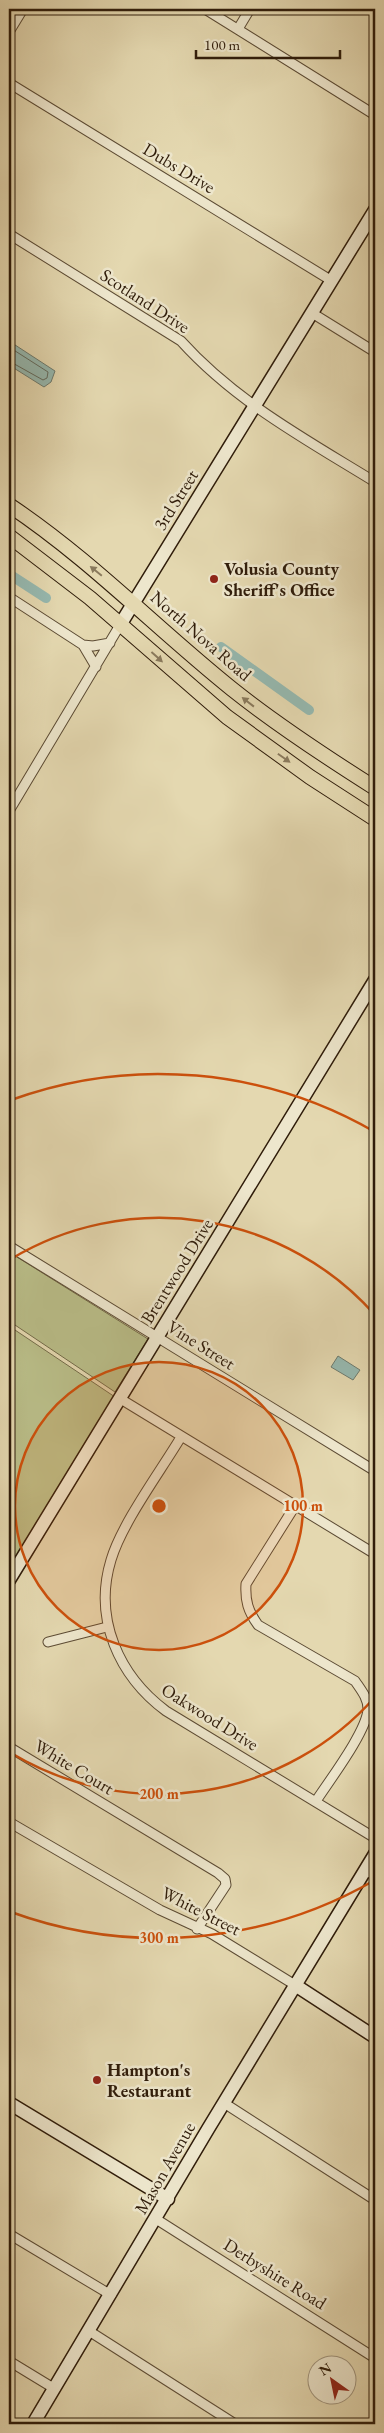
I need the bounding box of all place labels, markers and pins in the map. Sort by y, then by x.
place label: Volusia County Sheriff's Office [224,557,340,601]
marker: Volusia County Sheriff's Office [208,573,220,585]
centre of rings [150,1497,168,1515]
place label: Hampton's Restaurant [107,2058,191,2102]
marker: Hampton's Restaurant [91,2074,103,2086]

